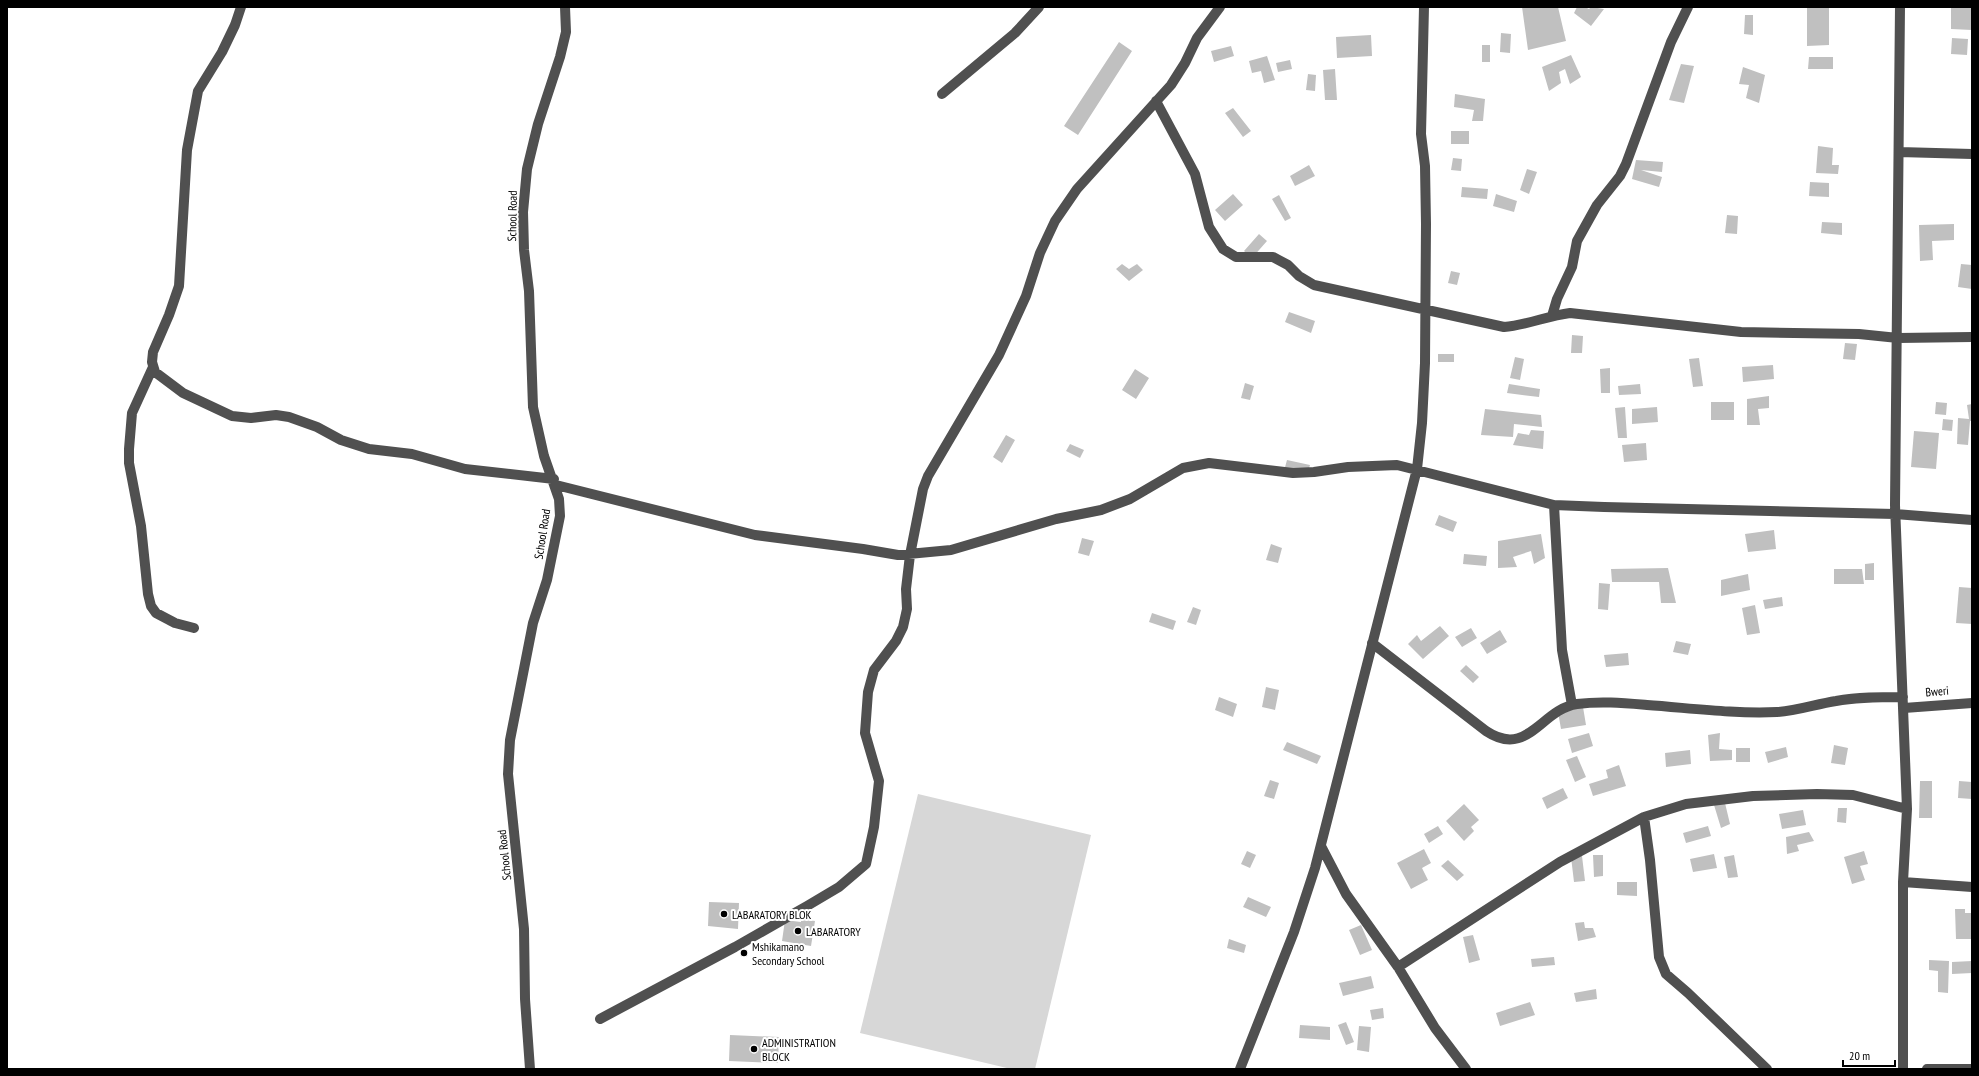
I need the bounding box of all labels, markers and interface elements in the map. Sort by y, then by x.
street label: School Road [504,190,520,242]
street label: School Road [531,508,553,560]
street label: Bweri [1925,683,1949,699]
street label: School Road [494,829,514,881]
place label: LABARATORY BLOK [732,907,812,922]
marker: LABARATORY BLOK [719,909,729,919]
place label: LABARATORY [806,924,861,939]
marker: LABARATORY [793,926,803,936]
place label: Mshikamano Secondary School [752,939,825,968]
marker: Mshikamano Secondary School [739,948,749,958]
place label: ADMINISTRATION BLOCK [762,1035,836,1064]
scale bar [1843,1042,1895,1068]
marker: ADMINISTRATION BLOCK [749,1044,759,1054]
text: 20 m [1849,1048,1870,1063]

